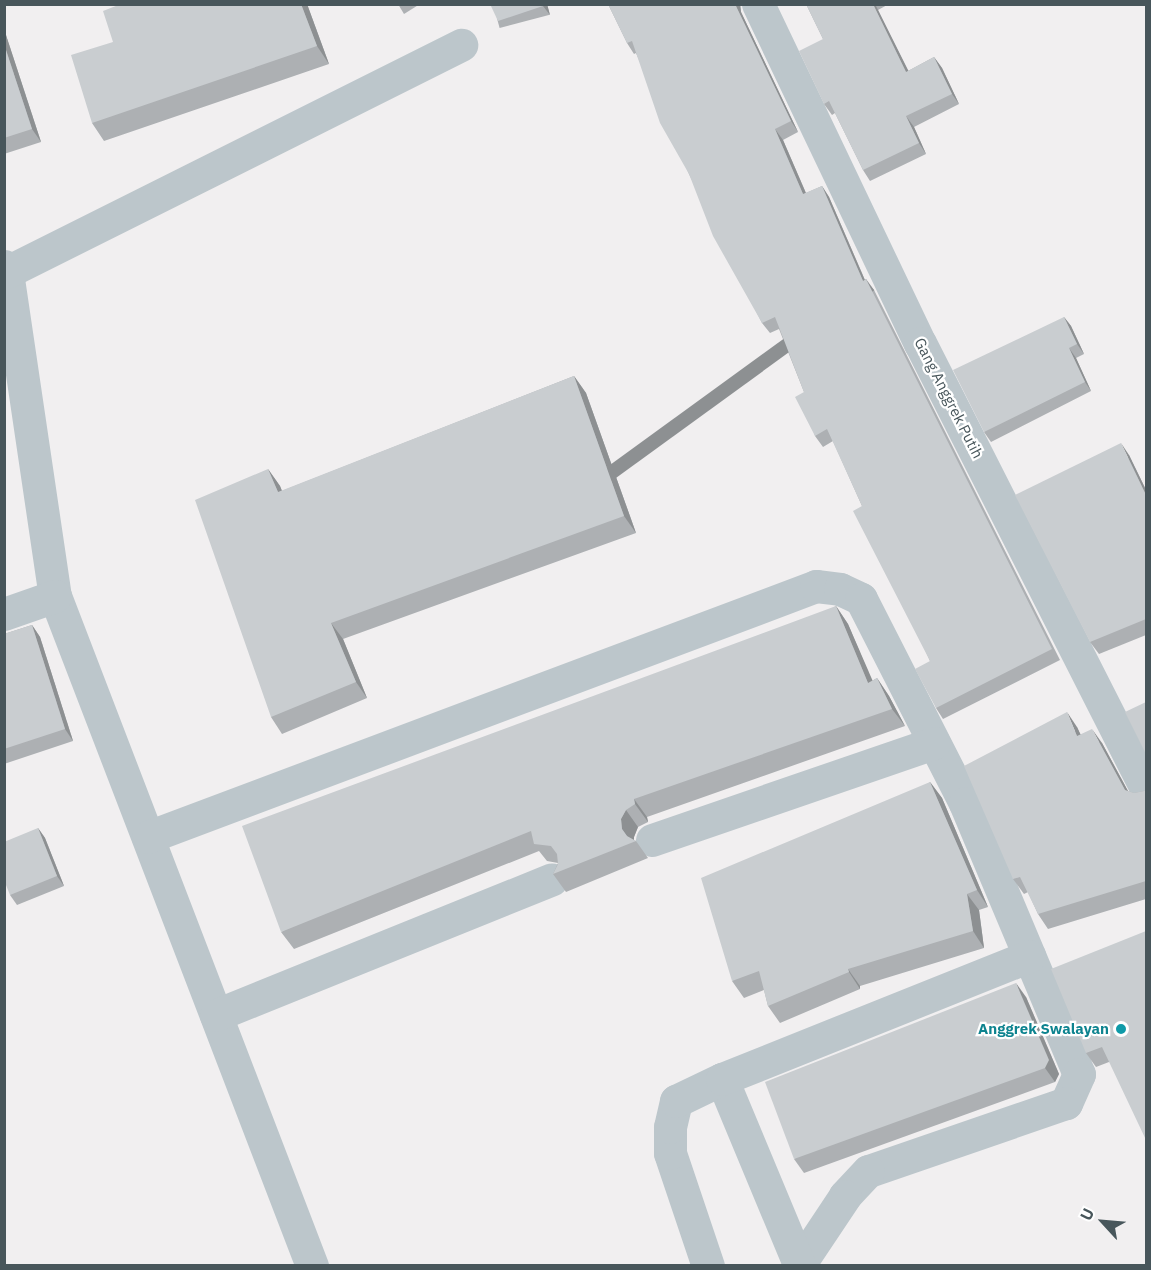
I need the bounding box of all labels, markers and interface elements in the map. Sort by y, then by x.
street label: Gang Anggrek Putih [911,335,987,461]
place label: Anggrek Swalayan [978,1020,1109,1038]
marker: Anggrek Swalayan [1114,1022,1128,1036]
north arrow [1073,1192,1133,1252]
text: U [1075,1205,1098,1223]

